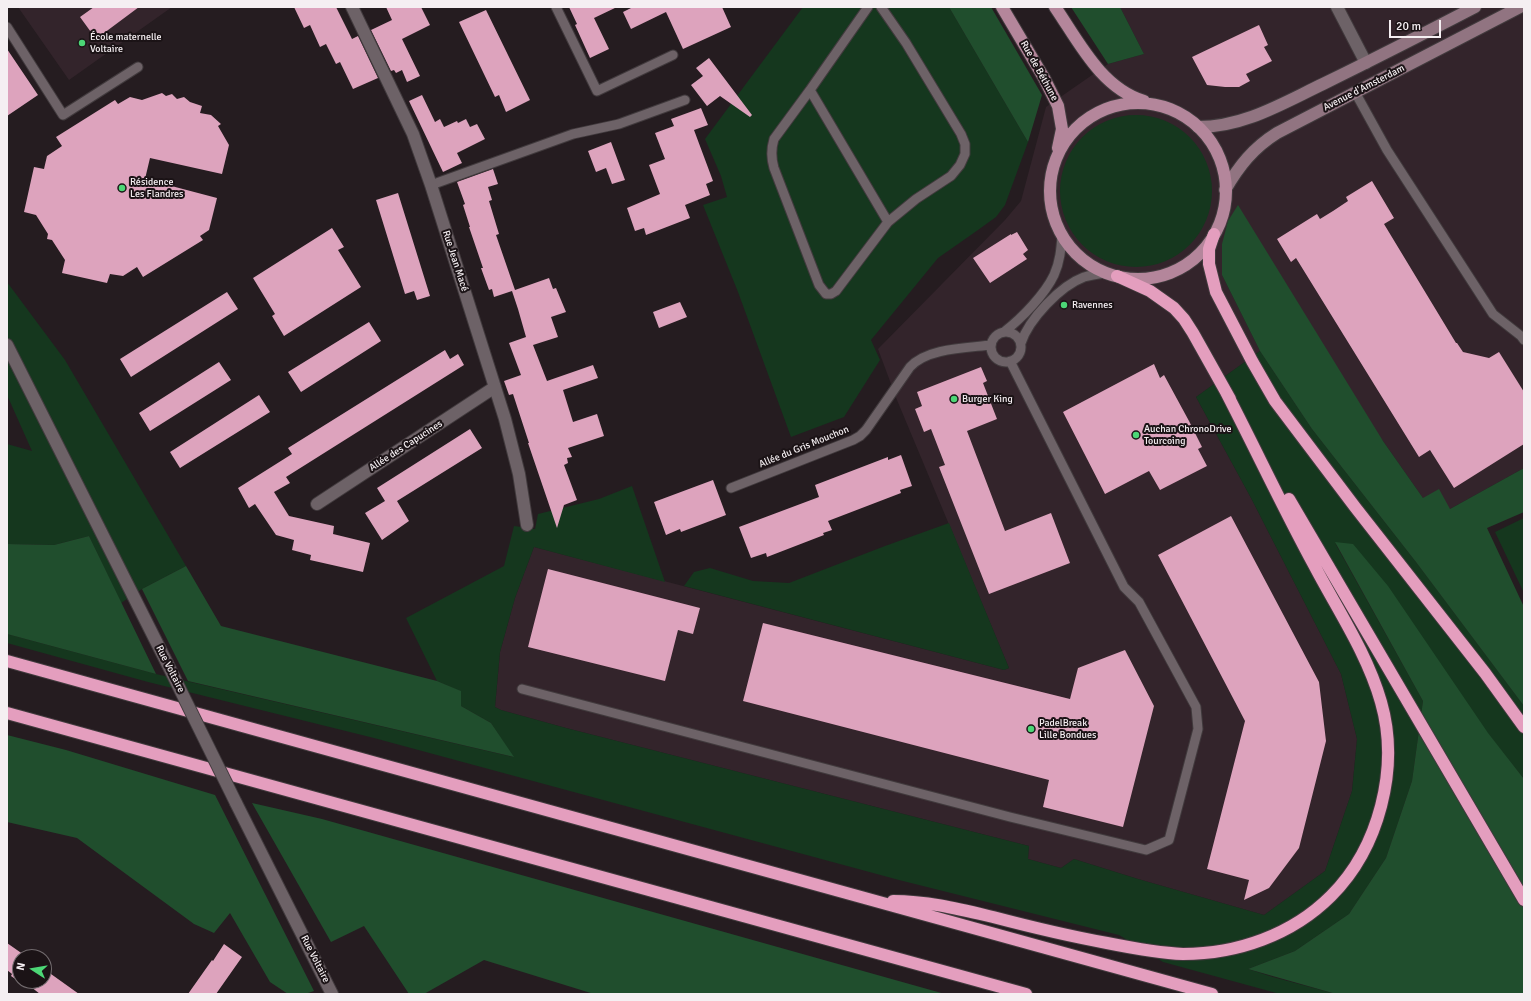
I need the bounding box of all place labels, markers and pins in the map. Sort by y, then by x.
place label: École maternelle Voltaire [90,31,162,54]
marker: École maternelle Voltaire [77,38,87,48]
place label: Résidence Les Flandres [130,176,183,200]
marker: Résidence Les Flandres [117,183,127,193]
place label: Ravennes [1072,299,1113,311]
marker: Ravennes [1059,300,1069,310]
place label: Burger King [962,393,1013,405]
marker: Burger King [949,394,959,404]
place label: Auchan ChronoDrive Tourcoing [1144,423,1232,446]
marker: Auchan ChronoDrive Tourcoing [1131,430,1141,440]
place label: PadelBreak Lille Bondues [1039,717,1096,740]
marker: PadelBreak Lille Bondues [1026,724,1036,734]

